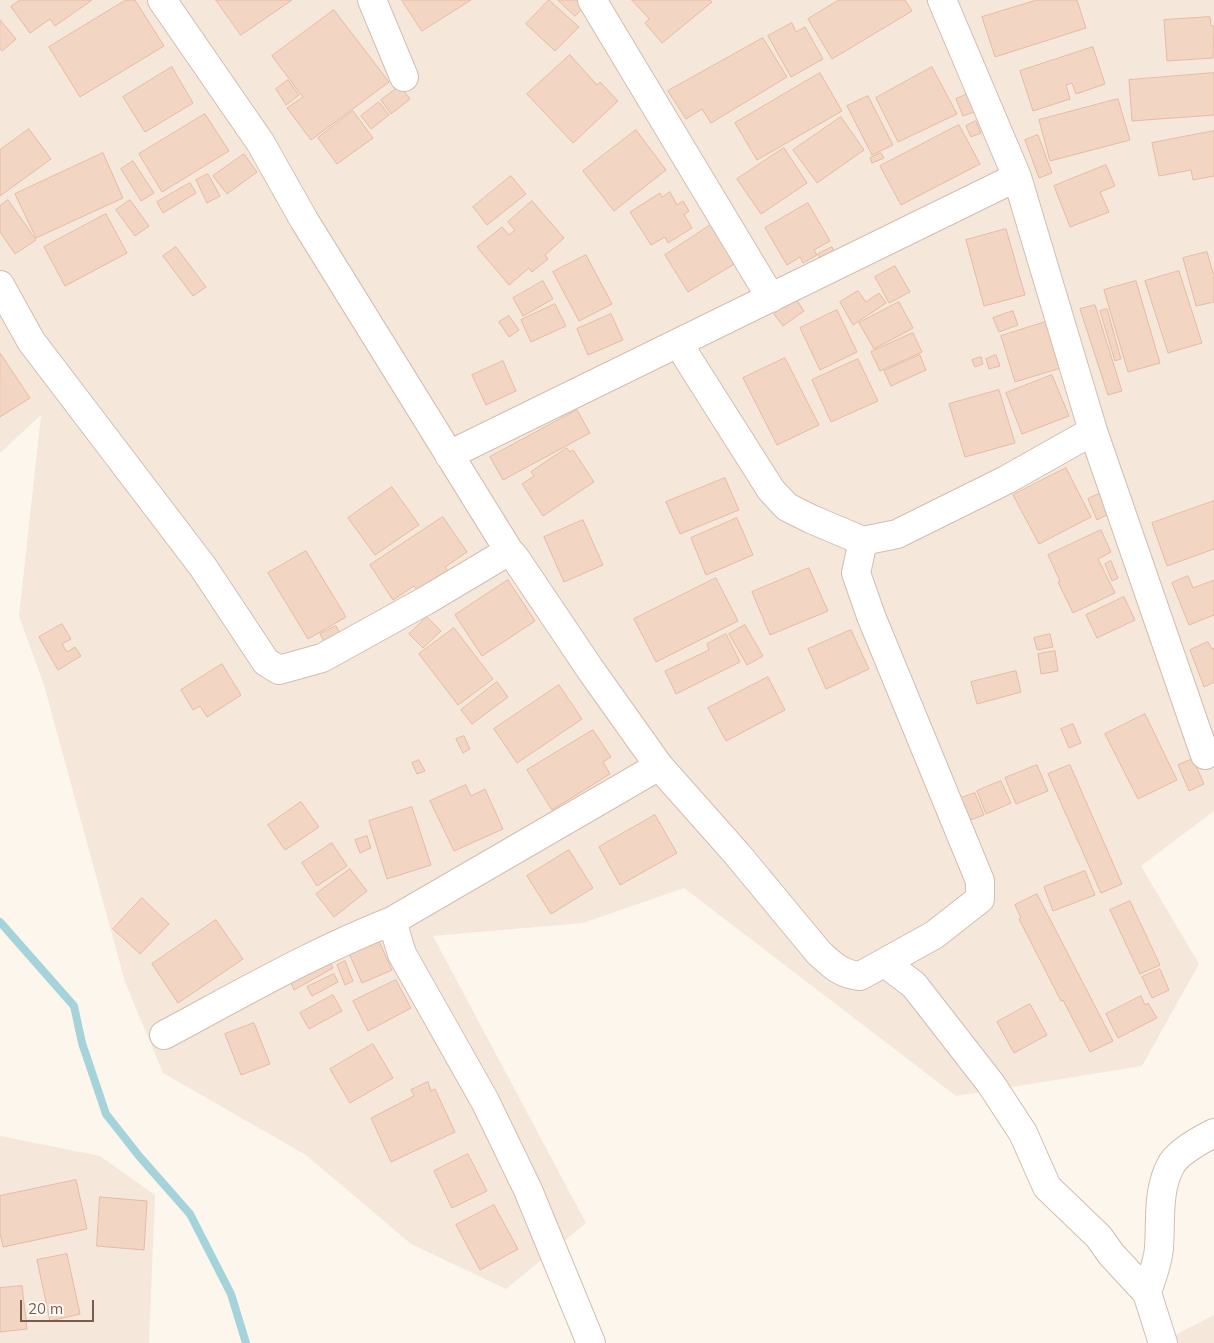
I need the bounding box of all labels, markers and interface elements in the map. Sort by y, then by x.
scale bar [22,1290,96,1322]
text: 20 m [28,1299,63,1318]

